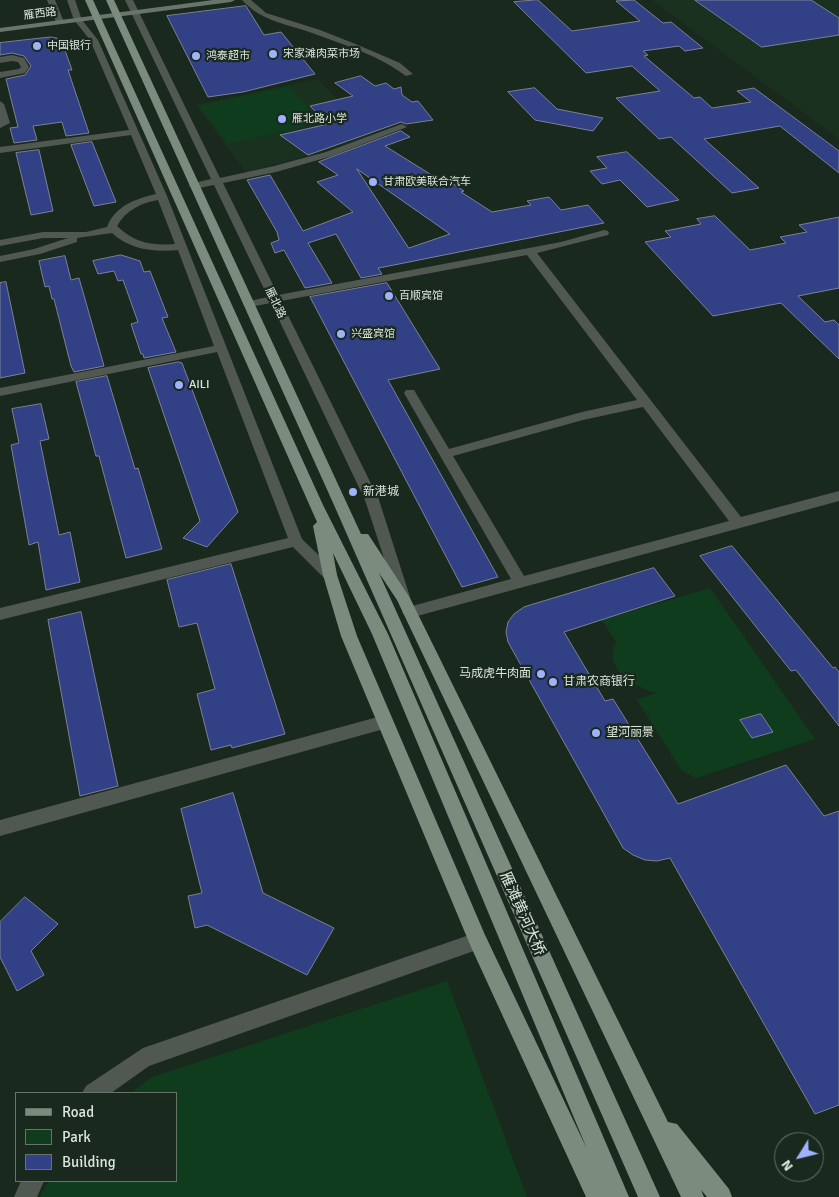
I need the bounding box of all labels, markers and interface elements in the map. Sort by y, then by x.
street label: 雁西路 [23,5,57,23]
place label: 中国银行 [47,39,91,53]
marker: 中国银行 [31,40,43,52]
place label: 宋家滩肉菜市场 [283,47,360,61]
marker: 宋家滩肉菜市场 [267,48,279,60]
place label: 鸿泰超市 [206,49,250,63]
marker: 鸿泰超市 [190,50,202,62]
place label: 雁北路小学 [292,112,347,126]
marker: 雁北路小学 [276,113,288,125]
place label: 甘肃欧美联合汽车 [383,175,471,189]
marker: 甘肃欧美联合汽车 [367,176,379,188]
street label: 雁北路 [262,285,288,321]
place label: 百顺宾馆 [399,289,443,303]
marker: 百顺宾馆 [383,290,395,302]
place label: 兴盛宾馆 [351,327,395,341]
marker: 兴盛宾馆 [335,328,347,340]
place label: AILI [189,378,210,392]
marker: AILI [173,379,185,391]
place label: 新港城 [363,485,399,499]
marker: 新港城 [347,486,359,498]
place label: 马成虎牛肉面 [459,667,531,681]
marker: 马成虎牛肉面 [535,668,547,680]
place label: 甘肃农商银行 [563,675,635,689]
marker: 甘肃农商银行 [547,676,559,688]
place label: 望河丽景 [606,726,654,740]
marker: 望河丽景 [590,727,602,739]
street label: 雁滩黄河大桥 [495,869,549,959]
legend [15,1092,178,1182]
text: Road [62,1103,94,1121]
text: Park [62,1128,91,1146]
north arrow [774,1132,824,1182]
text: Building [62,1153,116,1171]
text: N [778,1157,797,1174]

